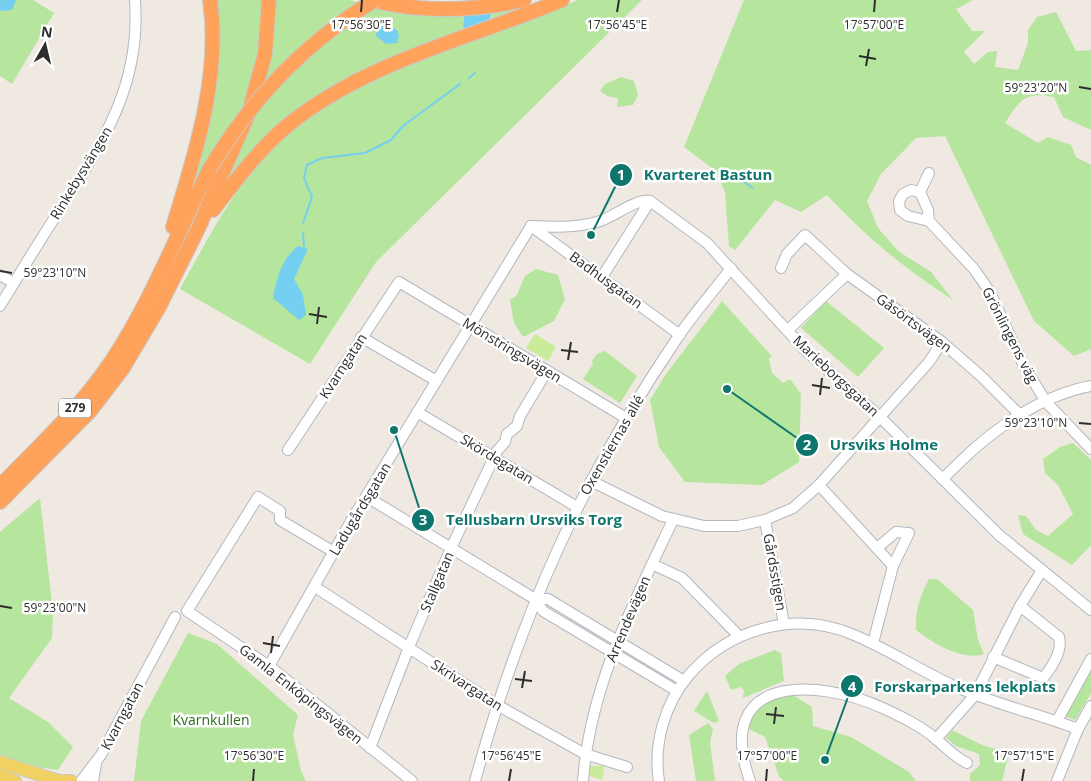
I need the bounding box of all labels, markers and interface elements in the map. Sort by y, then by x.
text: 17°56'30"E [331,16,391,33]
text: 17°56'45"E [587,16,647,33]
text: 17°57'00"E [844,16,904,33]
north arrow [20,20,70,70]
text: N [40,21,54,42]
text: 59°23'20"N [1005,79,1067,96]
street label: Rinkebysvängen [45,123,116,223]
callout: Kvarteret Bastun [609,160,782,190]
text: 1 [617,164,625,184]
text: Kvarteret Bastun [644,164,772,184]
street label: Badhusgatan [566,247,647,313]
text: 59°23'10"N [24,264,86,281]
street label: Grönlingens väg [978,284,1043,386]
street label: Gåsörtsvägen [873,289,956,357]
street label: Mönstringsvägen [459,313,565,387]
street label: Kvarngatan [314,329,371,402]
street label: Marieborgsgatan [789,331,883,421]
street label: Oxenstiernas allé [575,391,648,498]
road number: 279 [59,398,91,418]
text: 59°23'10"N [1005,414,1067,431]
street label: Skördegatan [457,429,537,488]
callout: Ursviks Holme [794,430,948,460]
text: 2 [803,434,812,454]
text: Ursviks Holme [830,434,938,454]
street label: Ladugårdsgatan [324,459,395,559]
callout: Tellusbarn Ursviks Torg [411,505,632,535]
text: 3 [419,509,427,529]
text: Tellusbarn Ursviks Torg [446,509,622,529]
street label: Gårdsstigen [759,532,792,612]
street label: Stallgatan [415,549,458,615]
street label: Arrendevägen [601,573,654,665]
text: 59°23'00"N [24,599,86,616]
street label: Gamla Enköpingsvägen [236,639,367,748]
street label: Skrivargatan [428,654,507,715]
callout: Forskarparkens lekplats [839,671,1066,701]
text: 4 [848,676,857,696]
text: Forskarparkens lekplats [874,676,1056,696]
street label: Kvarngatan [96,678,147,753]
park label: Kvarnkullen [172,710,250,729]
text: 17°56'30"E [224,747,284,764]
text: 17°56'45"E [481,747,541,764]
text: 17°57'00"E [737,747,797,764]
text: 17°57'15"E [994,747,1054,764]

